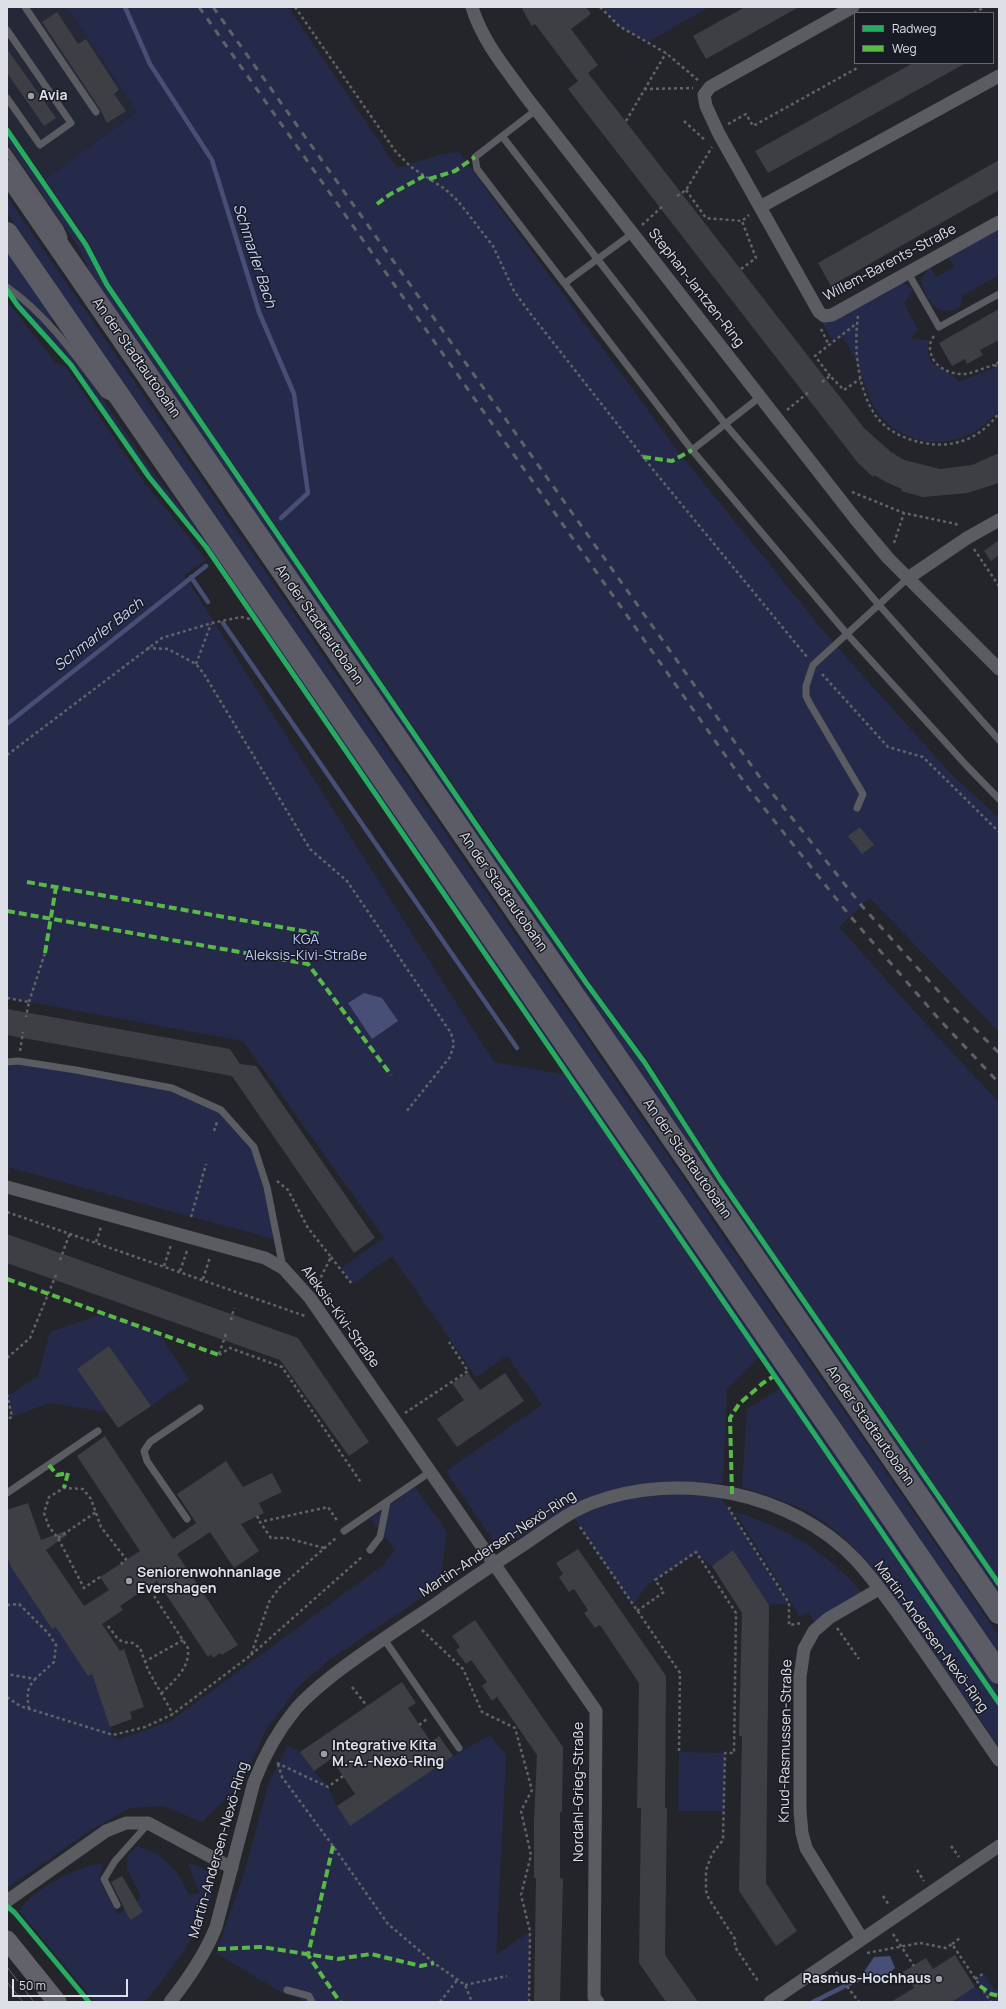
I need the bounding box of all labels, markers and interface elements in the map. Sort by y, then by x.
legend [854,12,994,64]
text: Radweg [892,20,936,37]
text: Weg [892,40,917,57]
place label: Avia [39,88,68,104]
marker: Avia [26,91,36,101]
water label: Schmarler Bach [229,202,279,310]
street label: Willem-Barents-Straße [821,221,959,305]
street label: Stephan-Jantzen-Ring [644,225,748,351]
street label: An der Stadtautobahn [88,295,184,421]
street label: An der Stadtautobahn [271,562,367,688]
water label: Schmarler Bach [51,595,147,675]
street label: An der Stadtautobahn [455,829,551,955]
park label: KGA Aleksis-Kivi-Straße [245,932,367,964]
street label: An der Stadtautobahn [639,1096,735,1222]
street label: Aleksis-Kivi-Straße [297,1263,383,1371]
street label: An der Stadtautobahn [822,1363,918,1489]
street label: Martin-Andersen-Nexö-Ring [417,1487,579,1601]
street label: Martin-Andersen-Nexö-Ring [871,1558,991,1716]
place label: Seniorenwohnanlage Evershagen [137,1565,281,1598]
marker: Seniorenwohnanlage Evershagen [124,1576,134,1586]
street label: Knud-Rasmussen-Straße [776,1659,796,1823]
street label: Nordahl-Grieg-Straße [571,1722,587,1862]
place label: Integrative Kita M.-A.-Nexö-Ring [332,1738,444,1770]
marker: Integrative Kita M.-A.-Nexö-Ring [319,1749,329,1759]
street label: Martin-Andersen-Nexö-Ring [186,1760,252,1940]
scale bar [14,1971,130,1997]
place label: Rasmus-Hochhaus [803,1971,931,1987]
marker: Rasmus-Hochhaus [934,1974,944,1984]
text: 50 m [19,1977,46,1994]

